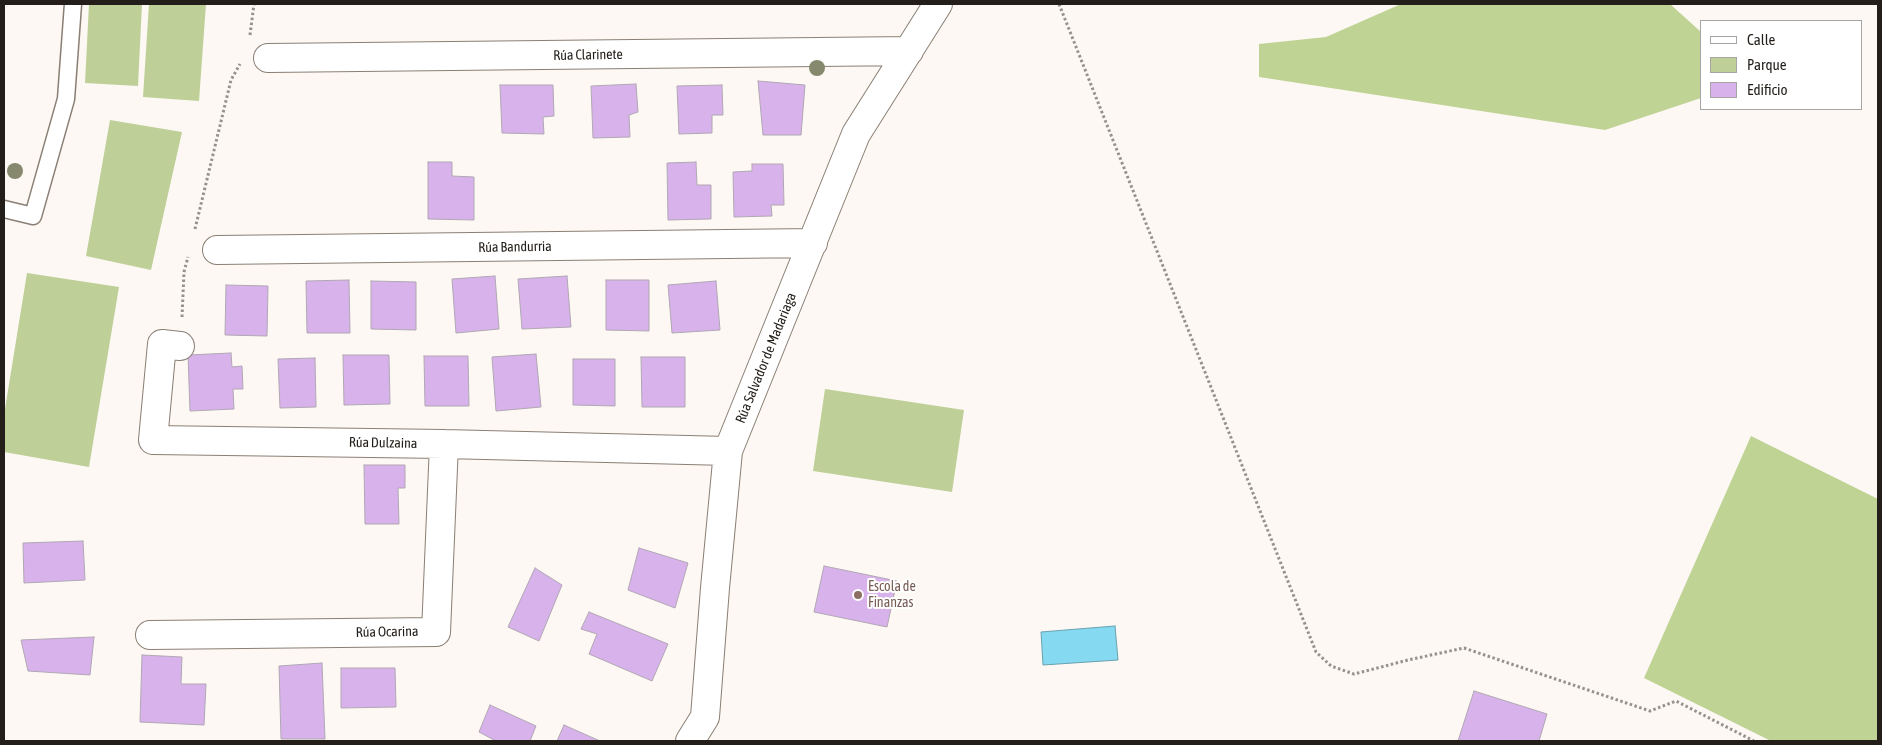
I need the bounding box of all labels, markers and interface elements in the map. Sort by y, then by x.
legend [1700,20,1862,110]
text: Calle [1747,31,1775,48]
street label: Rúa Clarinete [553,46,623,64]
text: Parque [1747,56,1787,73]
text: Edificio [1747,81,1788,98]
street label: Rúa Bandurria [478,238,552,256]
street label: Rúa Salvador de Madariaga [732,290,800,426]
street label: Rúa Dulzaina [349,434,417,452]
place label: Escola de Finanzas [868,579,916,612]
marker: Escola de Finanzas [852,589,864,601]
street label: Rúa Ocarina [356,623,418,641]

